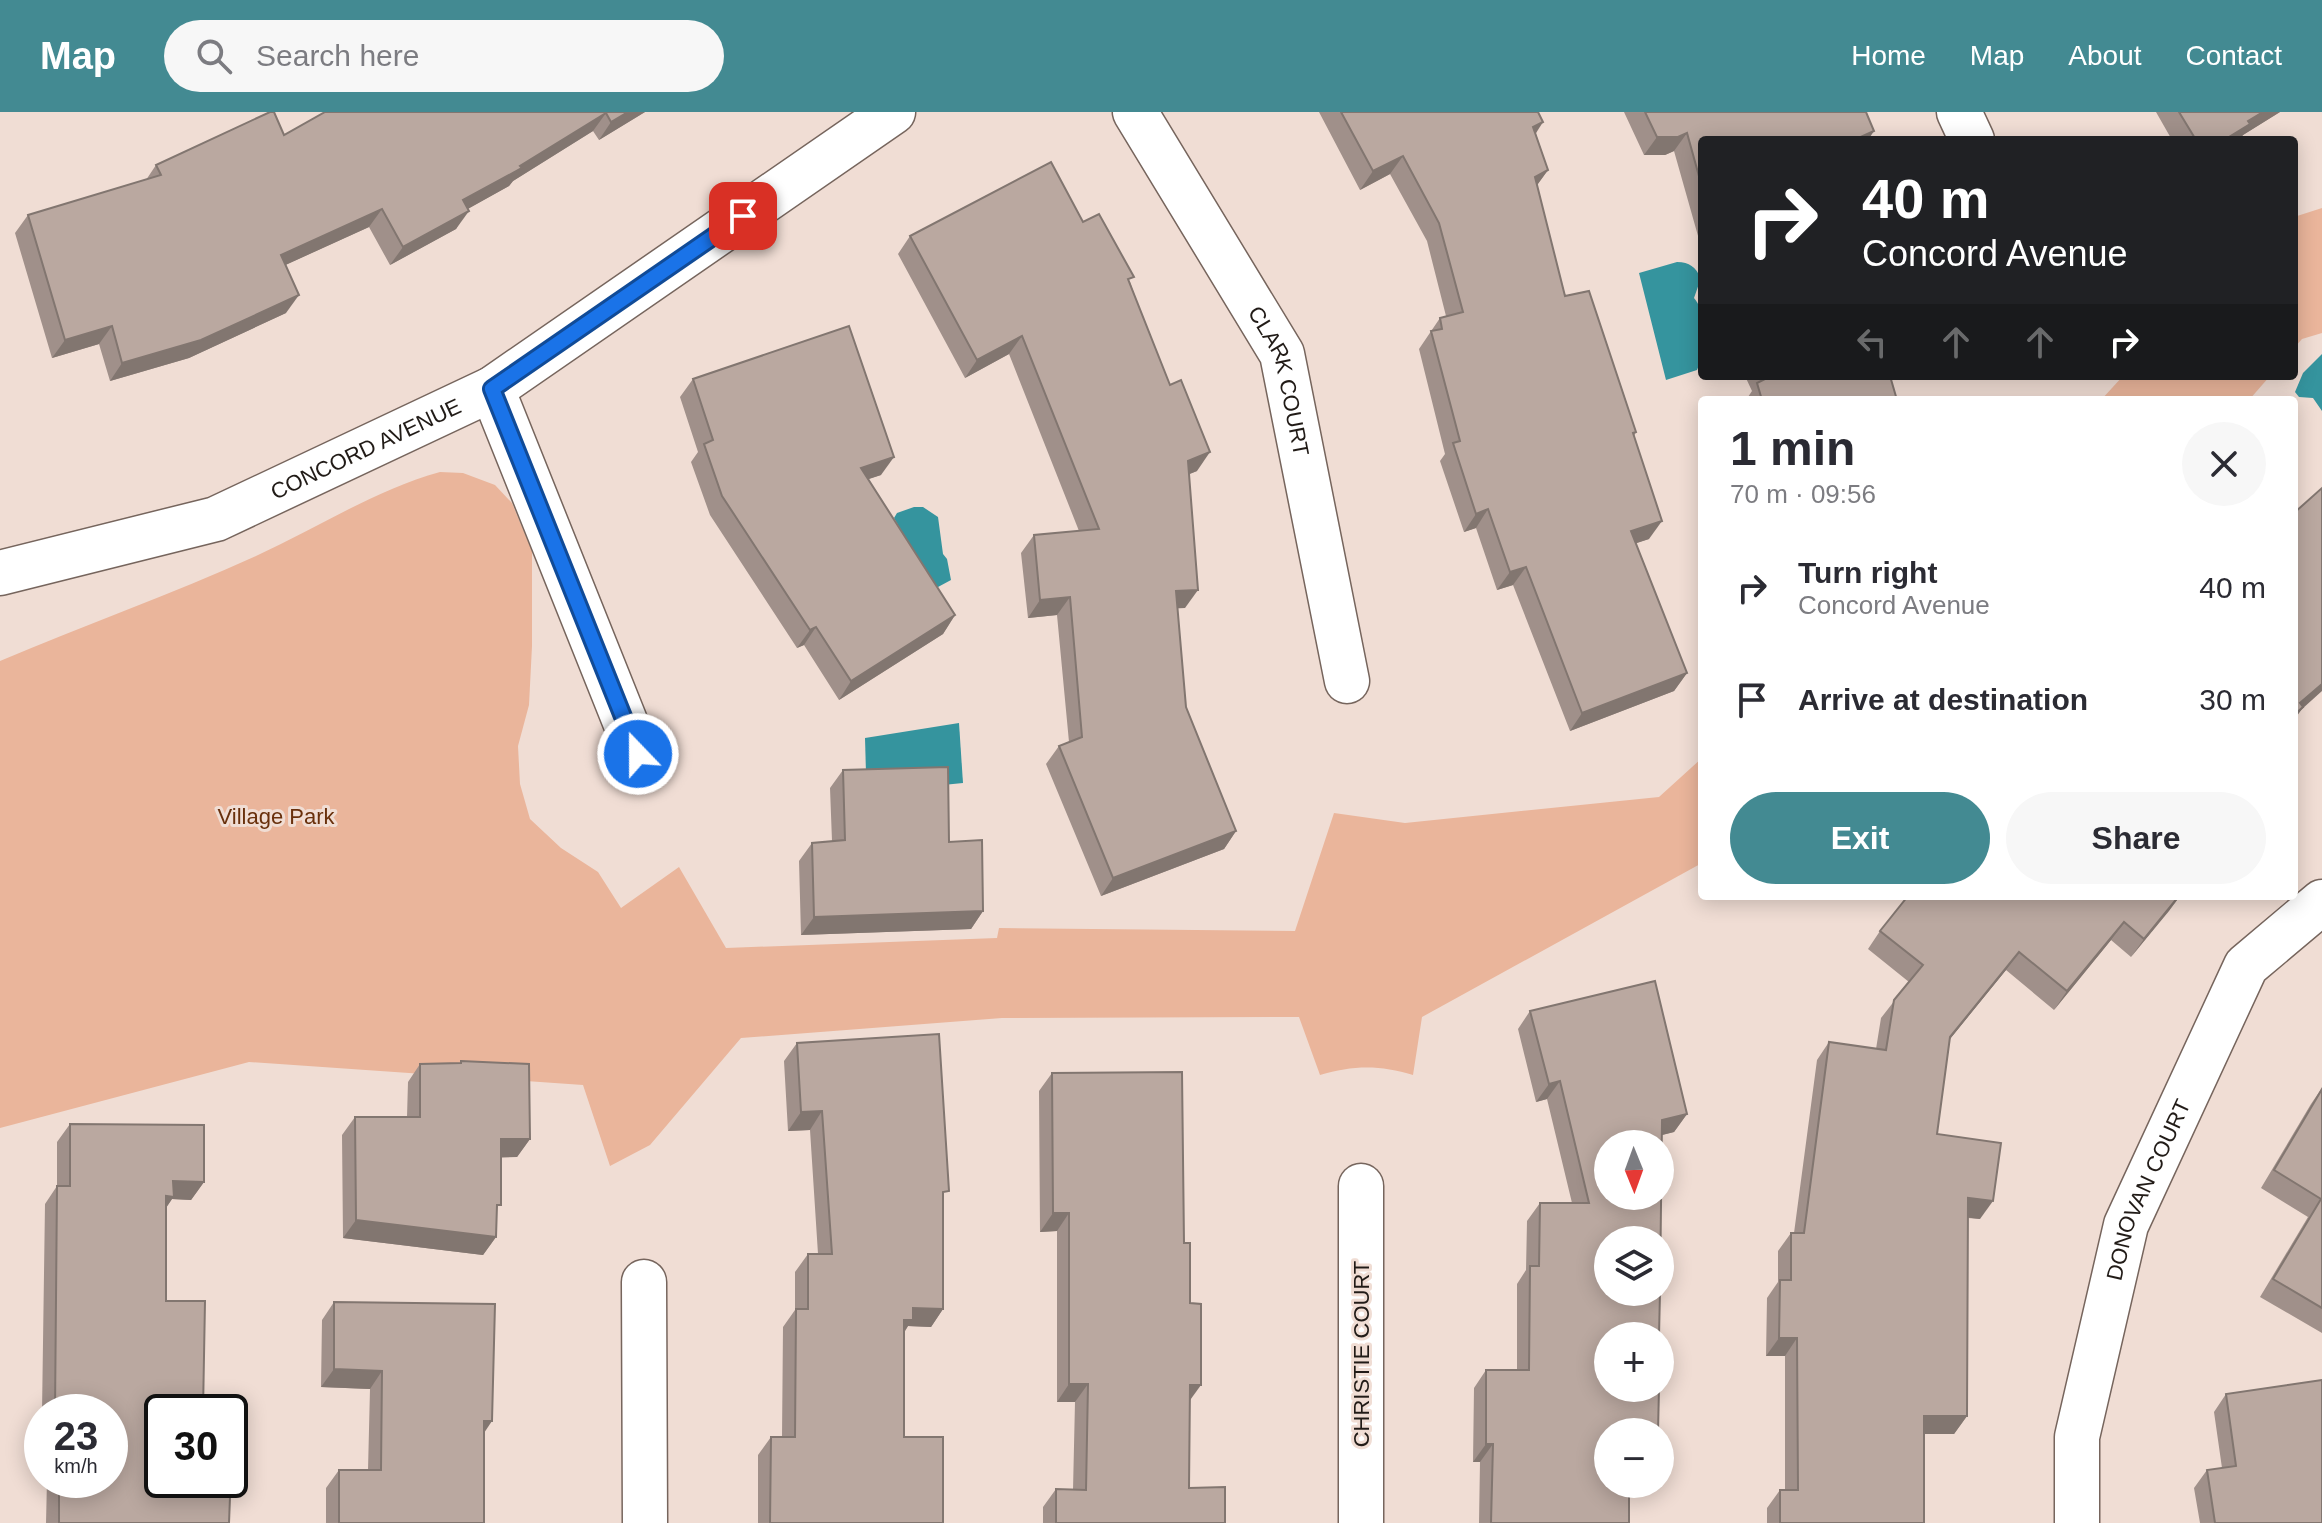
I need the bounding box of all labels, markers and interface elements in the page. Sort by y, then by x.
search box [164,20,724,92]
icon: search [192,34,236,78]
text: Map [40,35,116,77]
text: Search here [256,39,419,72]
text: Home [1851,40,1926,71]
text: Map [1970,40,2024,71]
text: About [2068,40,2142,71]
text: Contact [2186,40,2282,71]
text: 40 m [1862,167,1990,230]
icon: right [1730,168,1834,272]
pin [709,182,777,250]
icon: arrive [721,194,765,238]
text: Concord Avenue [1862,233,2128,274]
street label: CLARK COURT [1243,302,1314,458]
icon: left [1850,320,1894,364]
icon: ahead [1934,320,1978,364]
icon: ahead [2018,320,2062,364]
icon: right [2102,320,2146,364]
street label: CONCORD AVENUE [267,393,465,505]
text: 1 min [1730,422,1855,475]
button: close [2182,422,2266,506]
text: 70 m · 09:56 [1730,479,1876,509]
text: Turn right [1798,556,1937,589]
icon: right [1730,566,1774,610]
text: 40 m [2199,571,2266,604]
text: Concord Avenue [1798,590,1990,620]
icon: arrive [1730,678,1774,722]
text: Arrive at destination [1798,683,2088,716]
text: 30 m [2199,683,2266,716]
position arrow [596,712,680,796]
button: Exit [1730,792,1990,884]
button: Share [2006,792,2266,884]
park label: Village Park [218,804,335,829]
street label: DONOVAN COURT [2102,1095,2195,1283]
north arrow [1594,1130,1674,1210]
map controls [1594,1130,1674,1498]
button: layers [1594,1226,1674,1306]
street label: CHRISTIE COURT [1349,1261,1374,1447]
button: + [1594,1322,1674,1402]
speed limit sign: 30 [144,1394,248,1498]
text: 23 [54,1414,98,1458]
button: − [1594,1418,1674,1498]
text: km/h [54,1455,98,1477]

